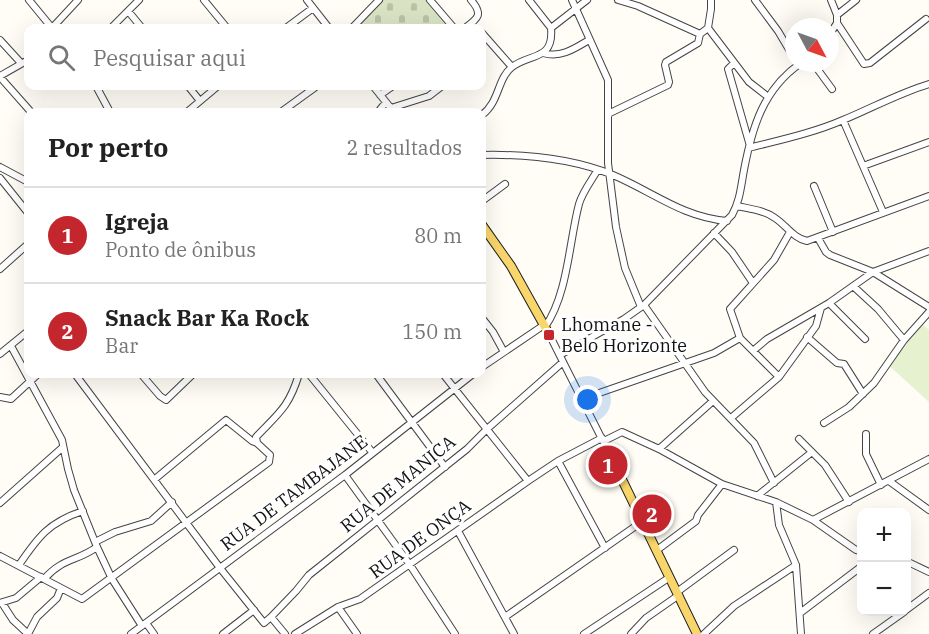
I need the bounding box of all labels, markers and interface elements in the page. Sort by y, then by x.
north arrow [785,18,839,72]
search box [24,24,486,90]
icon: search [45,41,78,74]
text: Pesquisar aqui [93,43,246,72]
text: Por perto [48,130,168,164]
text: 2 resultados [346,134,462,161]
text: Igreja [105,207,169,236]
text: 1 [62,222,74,249]
text: 80 m [414,222,462,249]
text: Ponto de ônibus [105,236,256,263]
text: Snack Bar Ka Rock [105,303,309,332]
place label: Lhomane - Belo Horizonte [561,313,687,357]
text: 2 [62,318,74,345]
text: 150 m [402,318,462,345]
marker: Lhomane - Belo Horizonte [542,328,556,342]
text: Bar [105,332,138,359]
your location [573,385,602,414]
street label: RUA DE TAMBAJANE [216,430,372,555]
street label: RUA DE MANICA [335,430,460,537]
pin: 1 [588,442,628,488]
pin: 2 [632,492,672,536]
street label: RUA DE ONÇA [364,494,476,583]
map controls [857,508,911,616]
button: + [857,508,911,562]
button: − [857,562,911,616]

